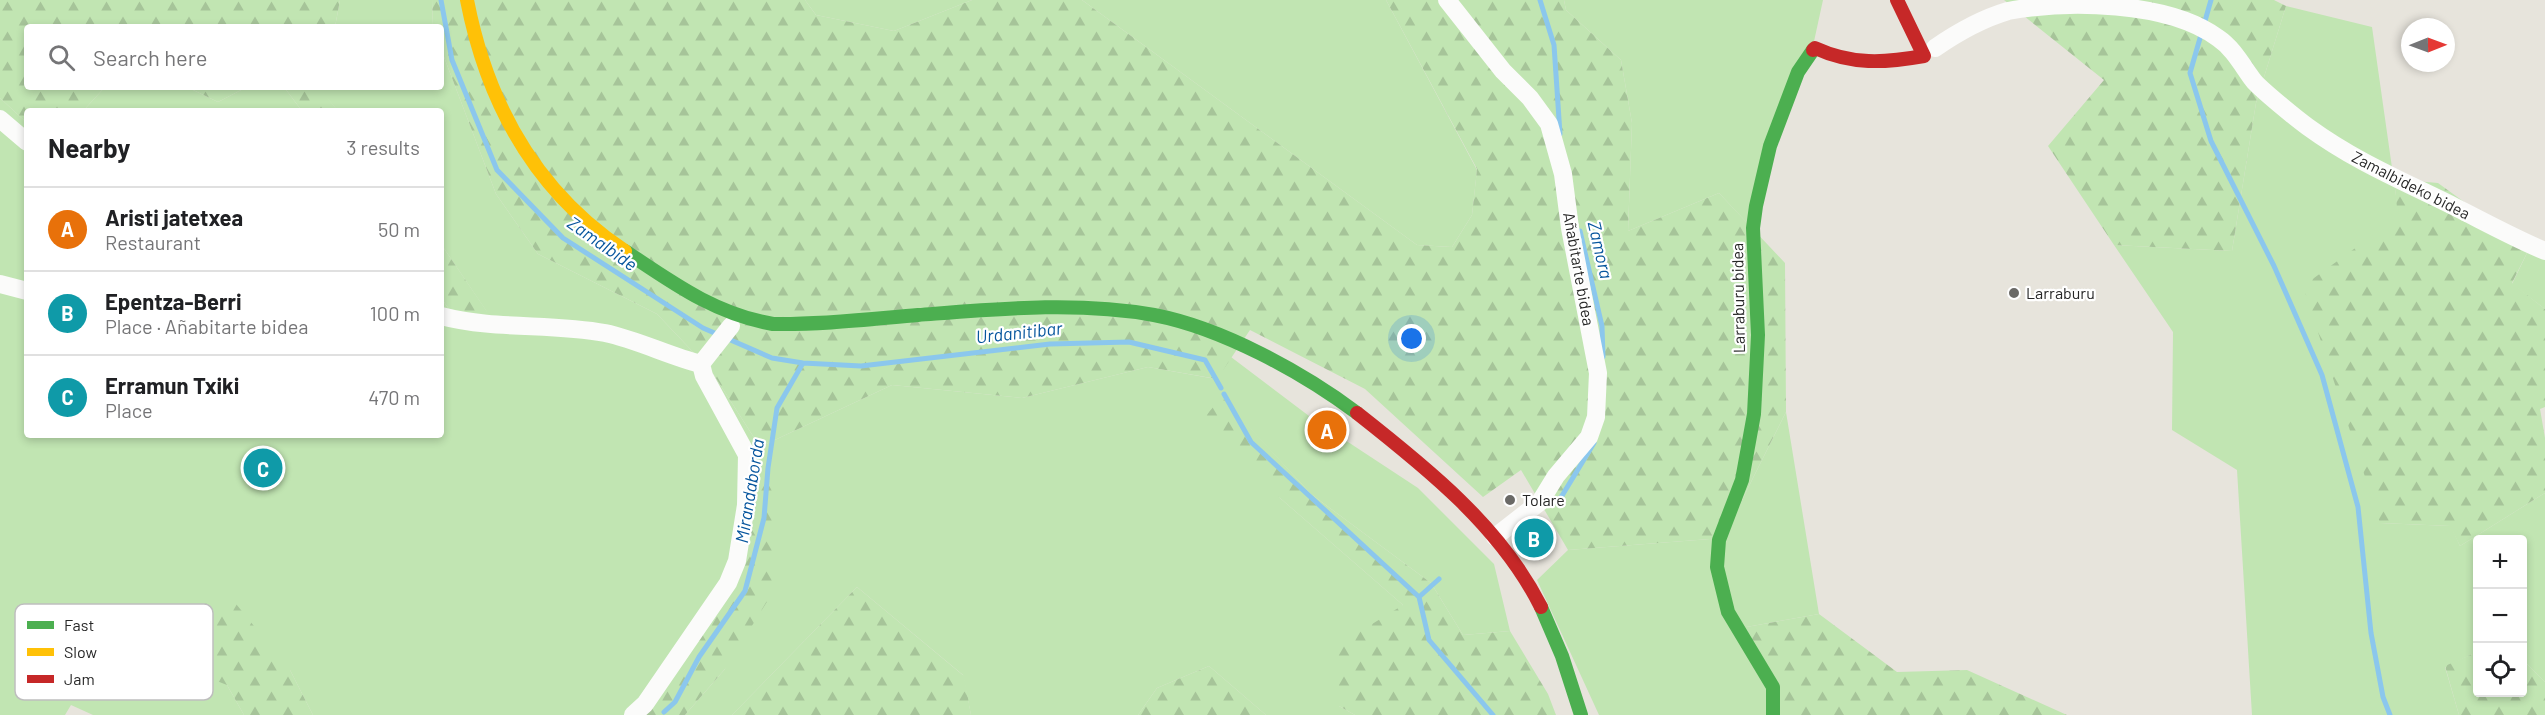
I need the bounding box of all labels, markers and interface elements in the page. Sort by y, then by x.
north arrow [2401,18,2455,72]
search box [24,24,444,90]
icon: search [45,41,78,74]
text: Search here [93,44,207,70]
text: Nearby [48,132,130,163]
text: 3 results [346,135,420,159]
street label: Zamalbideko bidea [2349,147,2473,223]
text: Aristi jatetxea [105,204,243,230]
water label: Zamalbide [564,211,642,275]
street label: Añabitarte bidea [1560,211,1599,327]
text: A [61,217,74,241]
text: 50 m [378,217,420,241]
water label: Zamora [1584,219,1618,281]
text: Restaurant [105,230,201,254]
street label: Larraburu bidea [1727,243,1748,353]
place label: Larraburu [2026,283,2095,302]
marker: Larraburu [2007,286,2021,300]
text: Epentza-Berri [105,288,242,314]
text: B [61,301,74,325]
text: 100 m [370,301,420,325]
text: Place · Añabitarte bidea [105,314,308,338]
water label: Urdanitibar [975,316,1064,347]
your location [1397,324,1426,353]
text: Erramun Txiki [105,372,239,398]
text: C [61,385,74,409]
text: 470 m [368,385,420,409]
text: Place [105,398,153,422]
pin: A [1308,408,1346,452]
water label: Mirandaborda [730,437,768,545]
pin: C [244,446,282,490]
place label: Tolare [1522,490,1565,509]
marker: Tolare [1503,493,1517,507]
pin: B [1514,516,1553,560]
map controls [2473,535,2527,697]
button: + [2473,535,2527,589]
button: − [2473,589,2527,643]
legend [15,604,213,700]
text: Fast [64,615,94,634]
text: Slow [64,642,97,661]
button: locate [2473,643,2527,697]
text: Jam [64,669,95,688]

